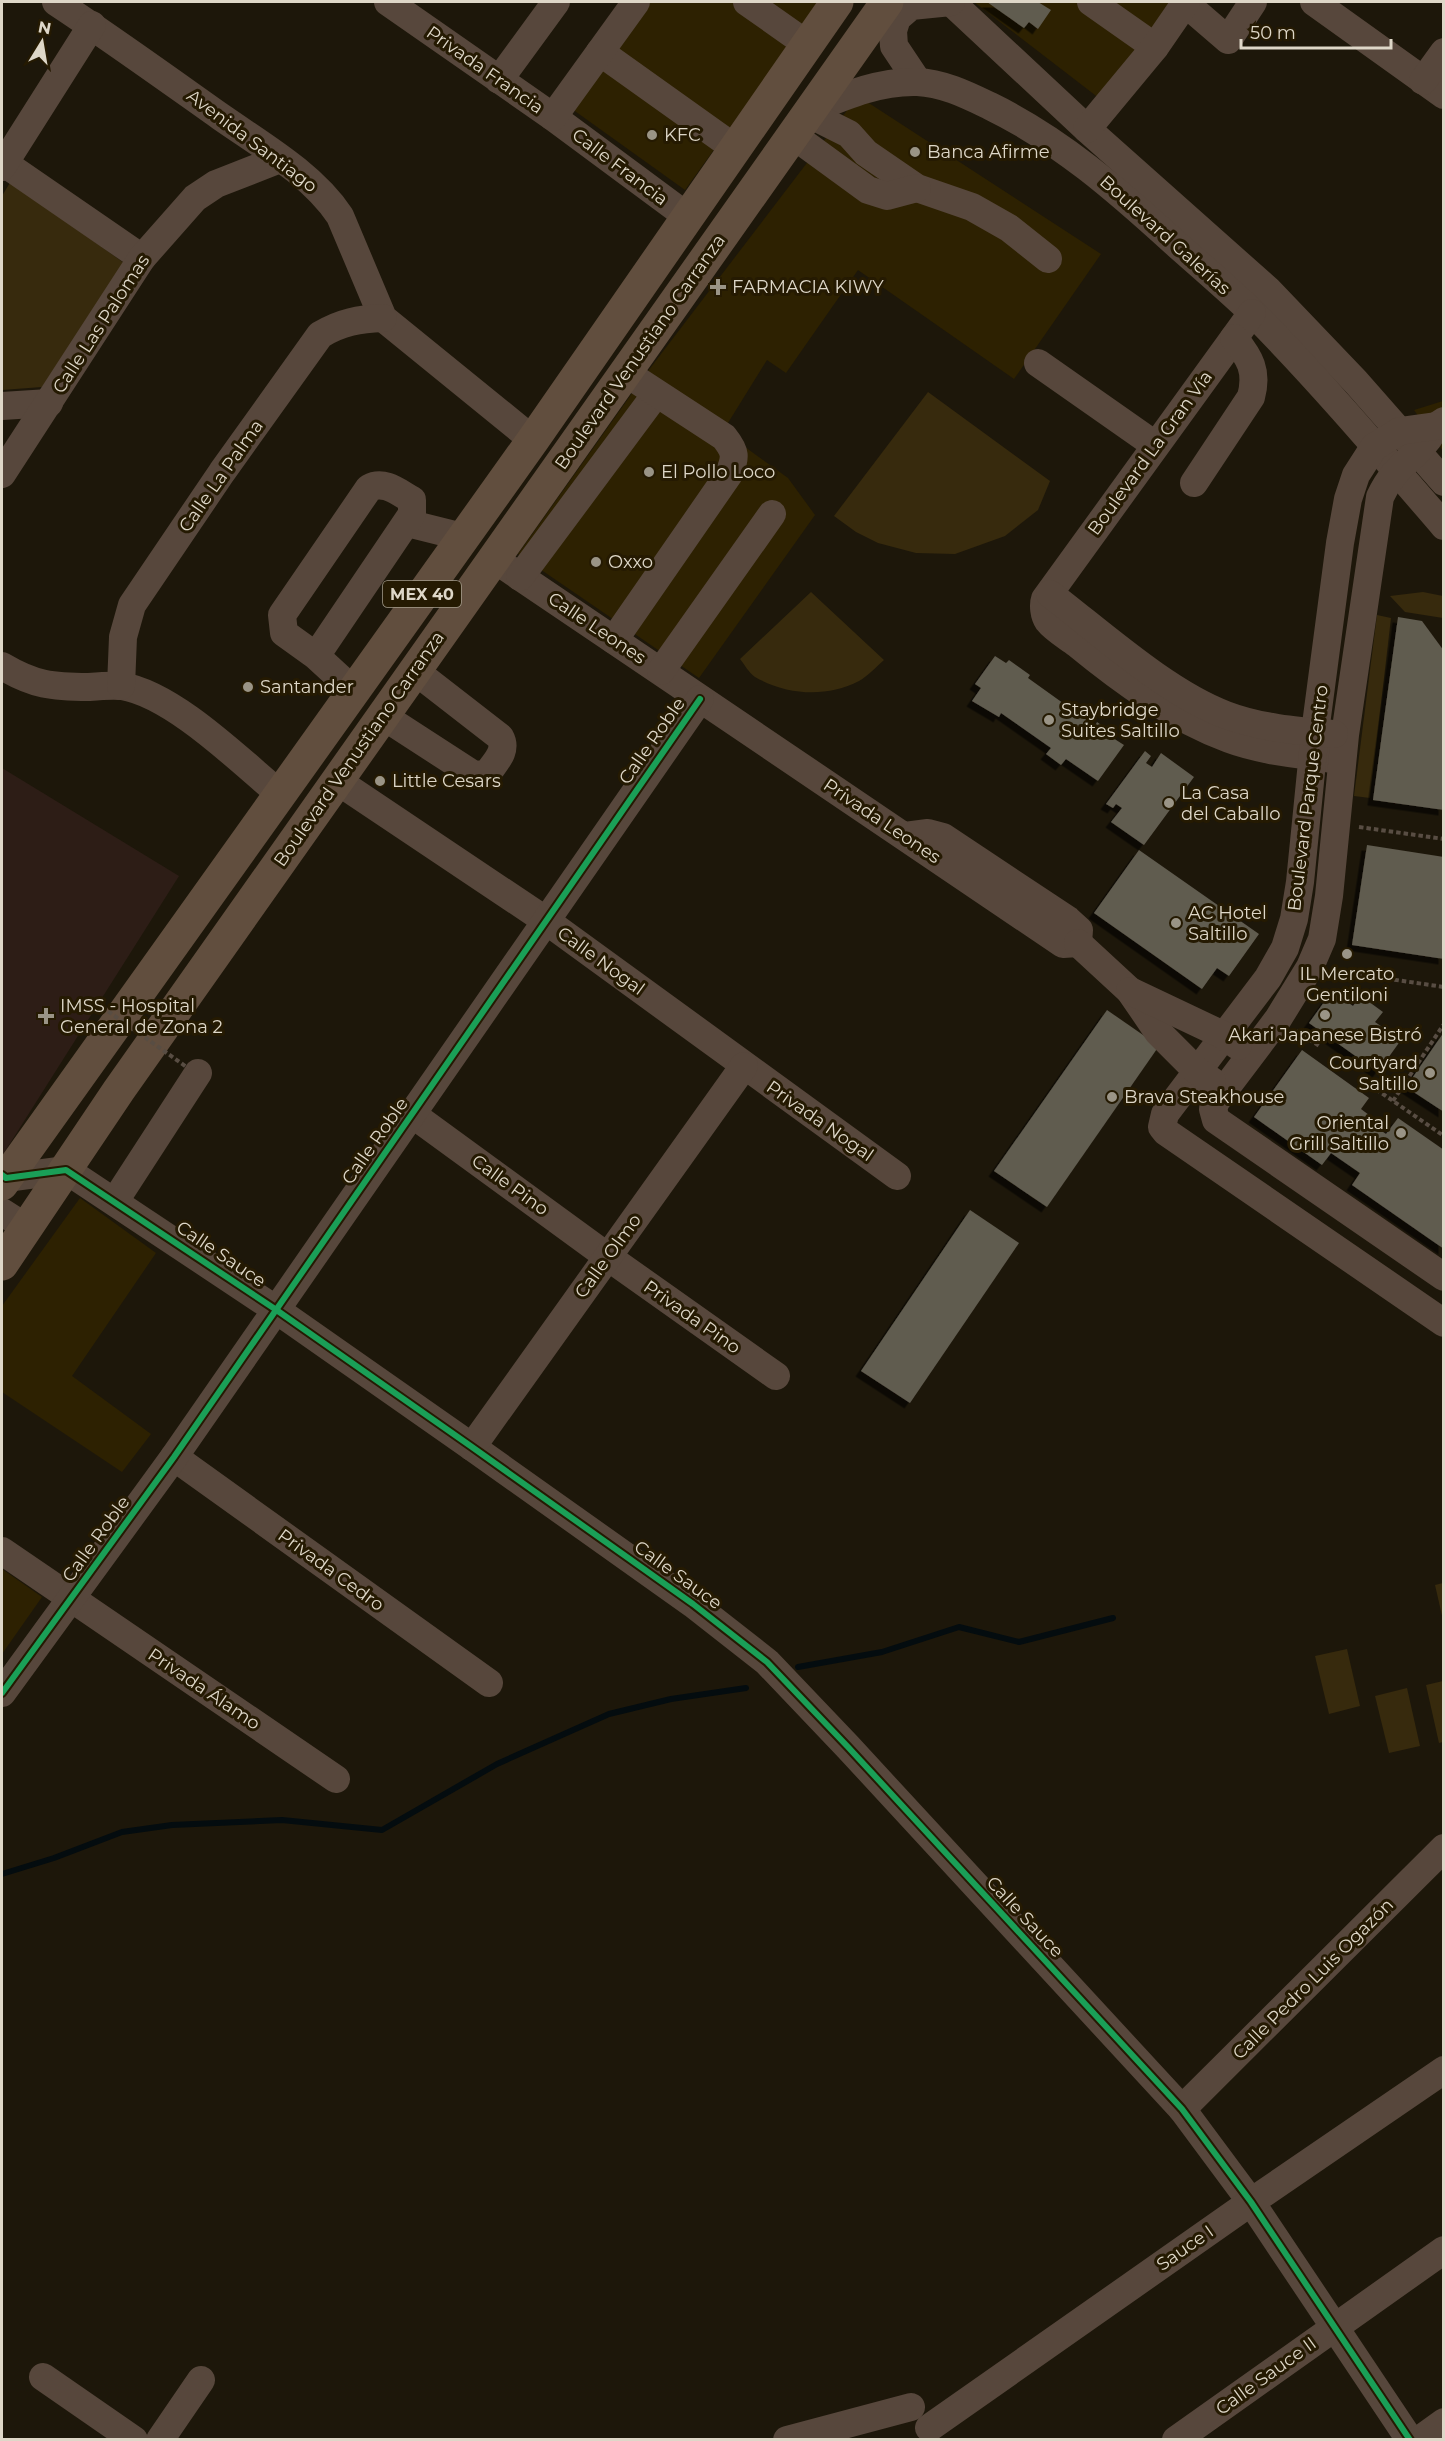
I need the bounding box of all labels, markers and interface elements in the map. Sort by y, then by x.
north arrow [12,12,72,72]
scale bar [1241,12,1391,50]
text: N [37,17,53,38]
street label: Privada Francia [422,21,548,119]
text: 50 m [1250,22,1296,44]
street label: Avenida Santiago [182,85,322,197]
street label: Calle Francia [568,124,672,210]
place label: KFC [664,124,701,146]
marker: KFC [645,128,659,142]
place label: Banca Afirme [927,141,1050,163]
marker: Banca Afirme [908,145,922,159]
street label: Boulevard Galerías [1095,171,1235,300]
street label: Boulevard Venustiano Carranza [550,230,730,474]
street label: Calle Las Palomas [48,250,154,398]
place label: FARMACIA KIWY [732,276,884,298]
marker: FARMACIA KIWY [709,278,727,296]
street label: Boulevard La Gran Vía [1083,366,1217,540]
street label: Calle La Palma [174,416,268,536]
place label: El Pollo Loco [661,461,775,483]
marker: El Pollo Loco [642,465,656,479]
place label: Oxxo [608,551,653,573]
marker: Oxxo [589,555,603,569]
road number: MEX 40 [383,581,461,607]
street label: Calle Leones [544,587,650,669]
street label: Boulevard Venustiano Carranza [269,627,449,871]
place label: Santander [260,676,354,698]
marker: Santander [241,680,255,694]
street label: Boulevard Parque Centro [1283,684,1333,912]
street label: Calle Roble [614,693,690,789]
place label: Staybridge Suites Saltillo [1061,699,1180,742]
marker: Staybridge Suites Saltillo [1042,713,1056,727]
place label: Little Cesars [392,770,501,792]
marker: Little Cesars [373,774,387,788]
street label: Privada Leones [819,774,945,868]
place label: La Casa del Caballo [1181,782,1281,825]
marker: La Casa del Caballo [1162,796,1176,810]
place label: AC Hotel Saltillo [1188,902,1267,945]
marker: AC Hotel Saltillo [1169,916,1183,930]
street label: Calle Nogal [553,922,649,1000]
marker: IL Mercato Gentiloni [1340,947,1354,961]
place label: IL Mercato Gentiloni [1300,963,1394,1006]
place label: IMSS - Hospital General de Zona 2 [60,995,223,1038]
marker: IMSS - Hospital General de Zona 2 [37,1007,55,1025]
marker: Akari Japanese Bistró [1318,1008,1332,1022]
place label: Akari Japanese Bistró [1228,1024,1422,1046]
place label: Courtyard Saltillo [1329,1052,1418,1095]
marker: Courtyard Saltillo [1423,1066,1437,1080]
street label: Privada Nogal [762,1076,878,1166]
place label: Brava Steakhouse [1124,1086,1285,1108]
marker: Brava Steakhouse [1105,1090,1119,1104]
street label: Calle Roble [337,1093,413,1189]
place label: Oriental Grill Saltillo [1289,1112,1389,1155]
marker: Oriental Grill Saltillo [1394,1126,1408,1140]
street label: Calle Pino [467,1150,553,1220]
street label: Calle Olmo [570,1210,646,1302]
street label: Calle Sauce [172,1216,270,1292]
street label: Privada Pino [639,1276,745,1358]
street label: Calle Roble [57,1492,135,1586]
street label: Privada Cedro [274,1524,388,1616]
street label: Calle Sauce [630,1536,726,1614]
street label: Privada Álamo [144,1643,264,1735]
street label: Calle Sauce [982,1872,1068,1962]
street label: Calle Pedro Luis Ogazón [1228,1894,1398,2064]
street label: Sauce I [1152,2220,1218,2276]
street label: Calle Sauce II [1211,2332,1321,2420]

